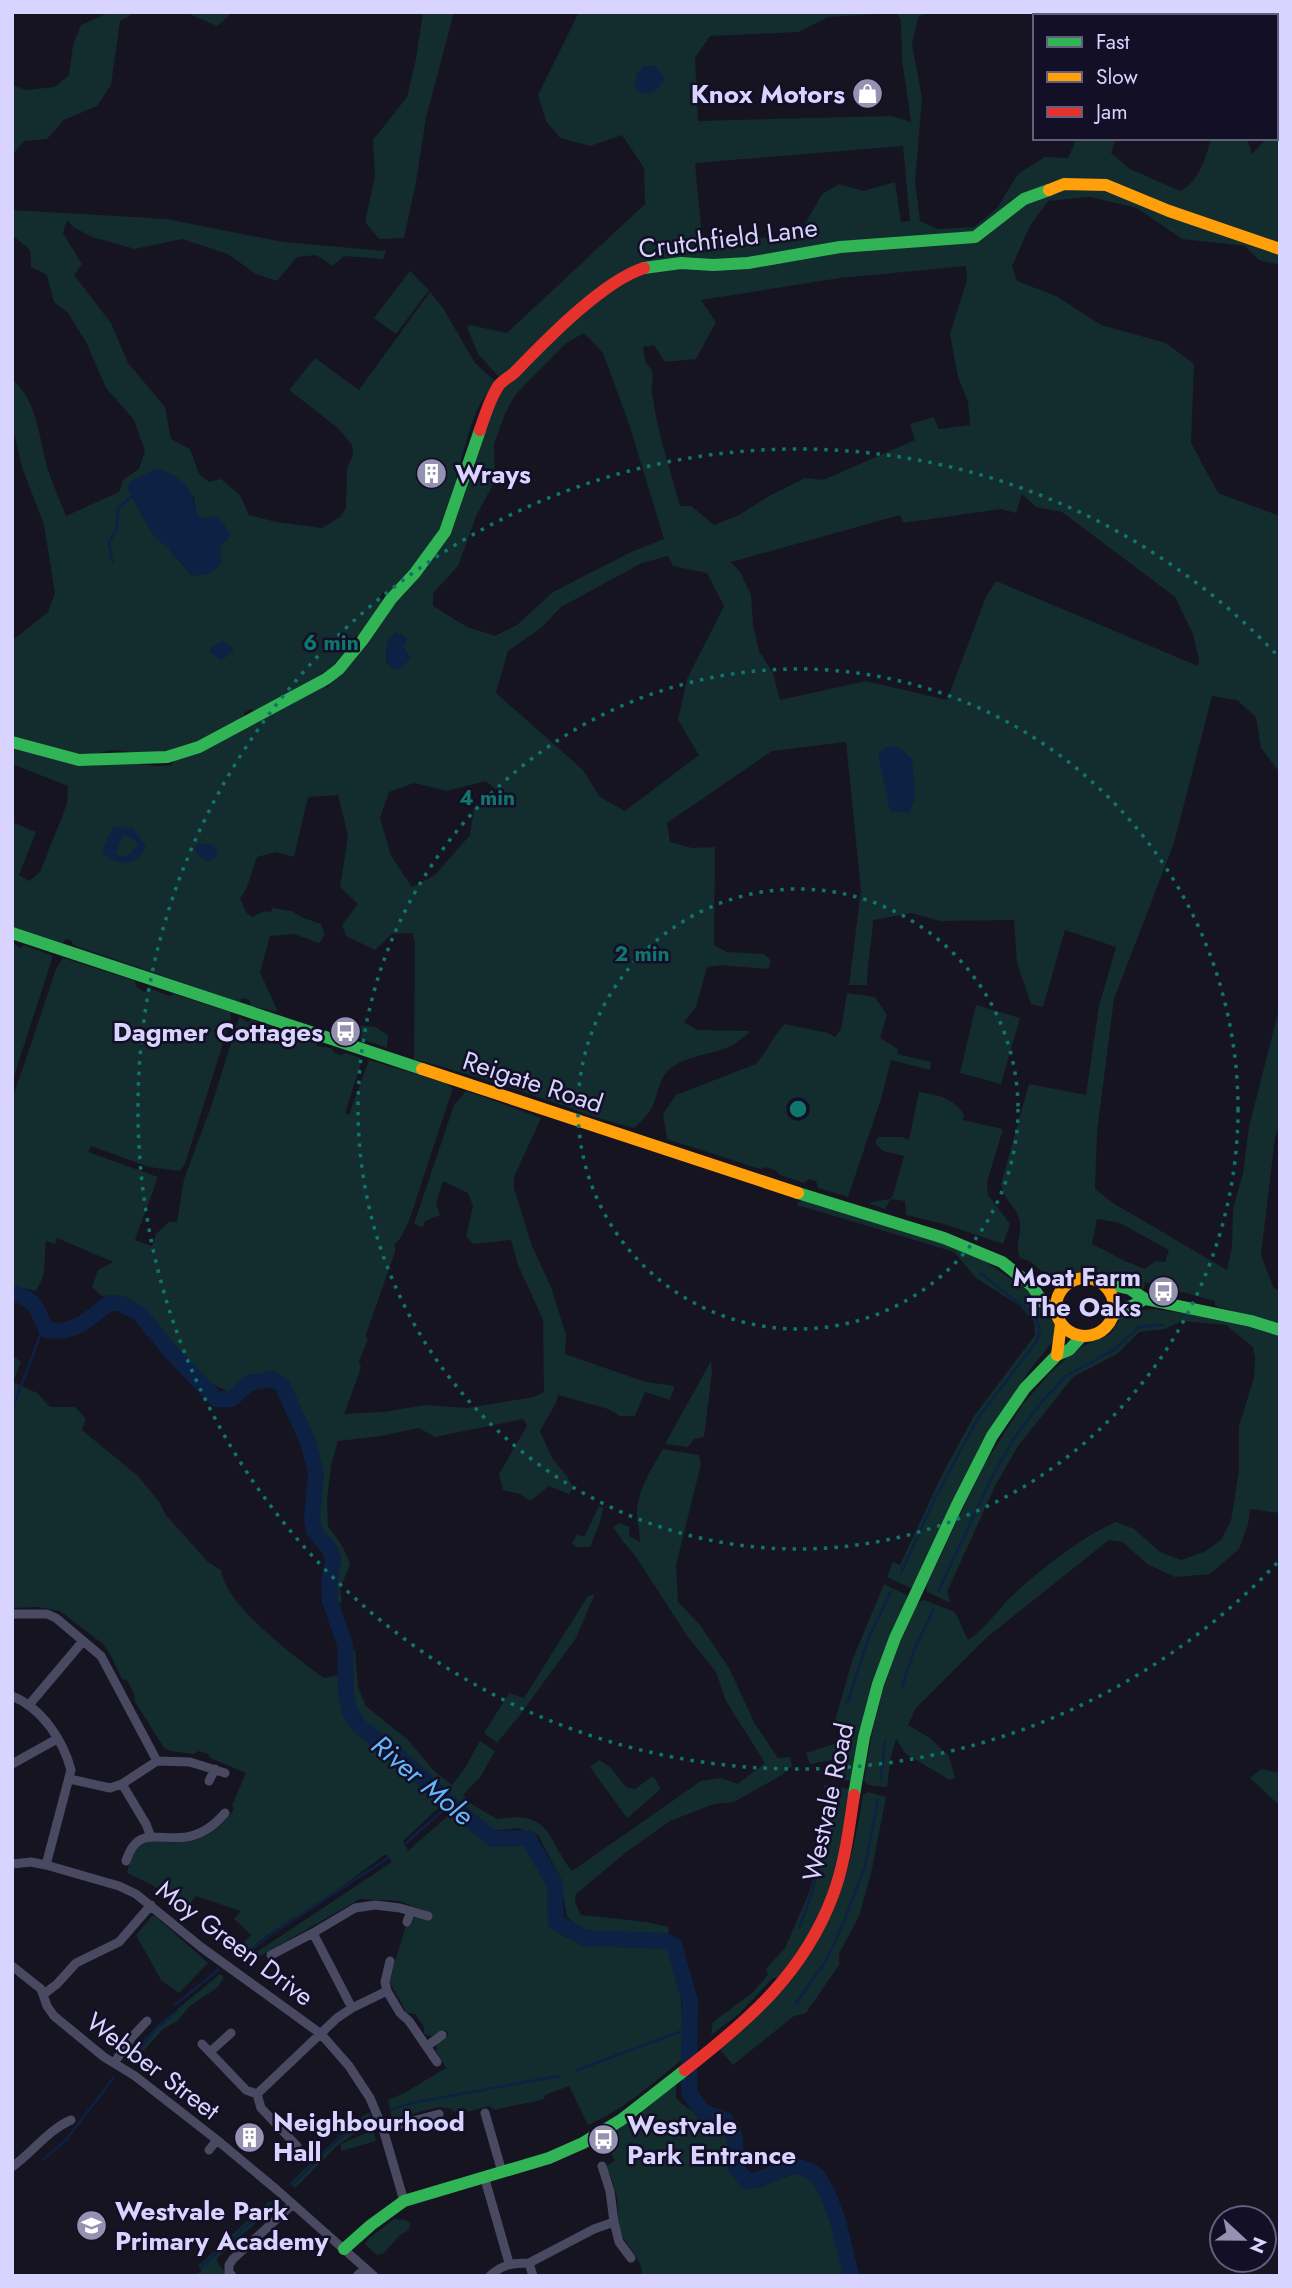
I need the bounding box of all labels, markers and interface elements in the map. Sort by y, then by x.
legend [1033,14,1278,140]
text: Fast [1096,27,1129,57]
text: Slow [1096,62,1138,92]
place label: Knox Motors [691,75,845,113]
shop icon: Knox Motors [851,77,885,111]
text: Jam [1093,97,1128,127]
street label: Crutchfield Lane [636,208,820,268]
place label: Wrays [455,455,531,493]
building icon: Wrays [415,457,449,491]
text: 6 min [303,628,359,658]
text: 4 min [459,783,515,813]
text: 2 min [614,939,670,969]
place label: Dagmer Cottages [113,1013,323,1051]
bus stop icon: Dagmer Cottages [329,1015,363,1049]
street label: Reigate Road [458,1041,608,1123]
centre of rings [786,1097,810,1121]
place label: Moat Farm The Oaks [1013,1258,1141,1326]
bus stop icon: Moat Farm The Oaks [1147,1275,1181,1309]
street label: Westvale Road [793,1719,863,1885]
water label: River Mole [363,1725,483,1836]
street label: Moy Green Drive [148,1871,322,2015]
street label: Webber Street [78,2003,228,2129]
place label: Neighbourhood Hall [273,2103,465,2171]
place label: Westvale Park Entrance [627,2106,796,2174]
building icon: Neighbourhood Hall [233,2120,267,2154]
bus stop icon: Westvale Park Entrance [587,2123,621,2157]
place label: Westvale Park Primary Academy [115,2192,329,2260]
north arrow [1208,2204,1278,2274]
school or university icon: Westvale Park Primary Academy [75,2209,109,2243]
text: N [1243,2233,1274,2257]

